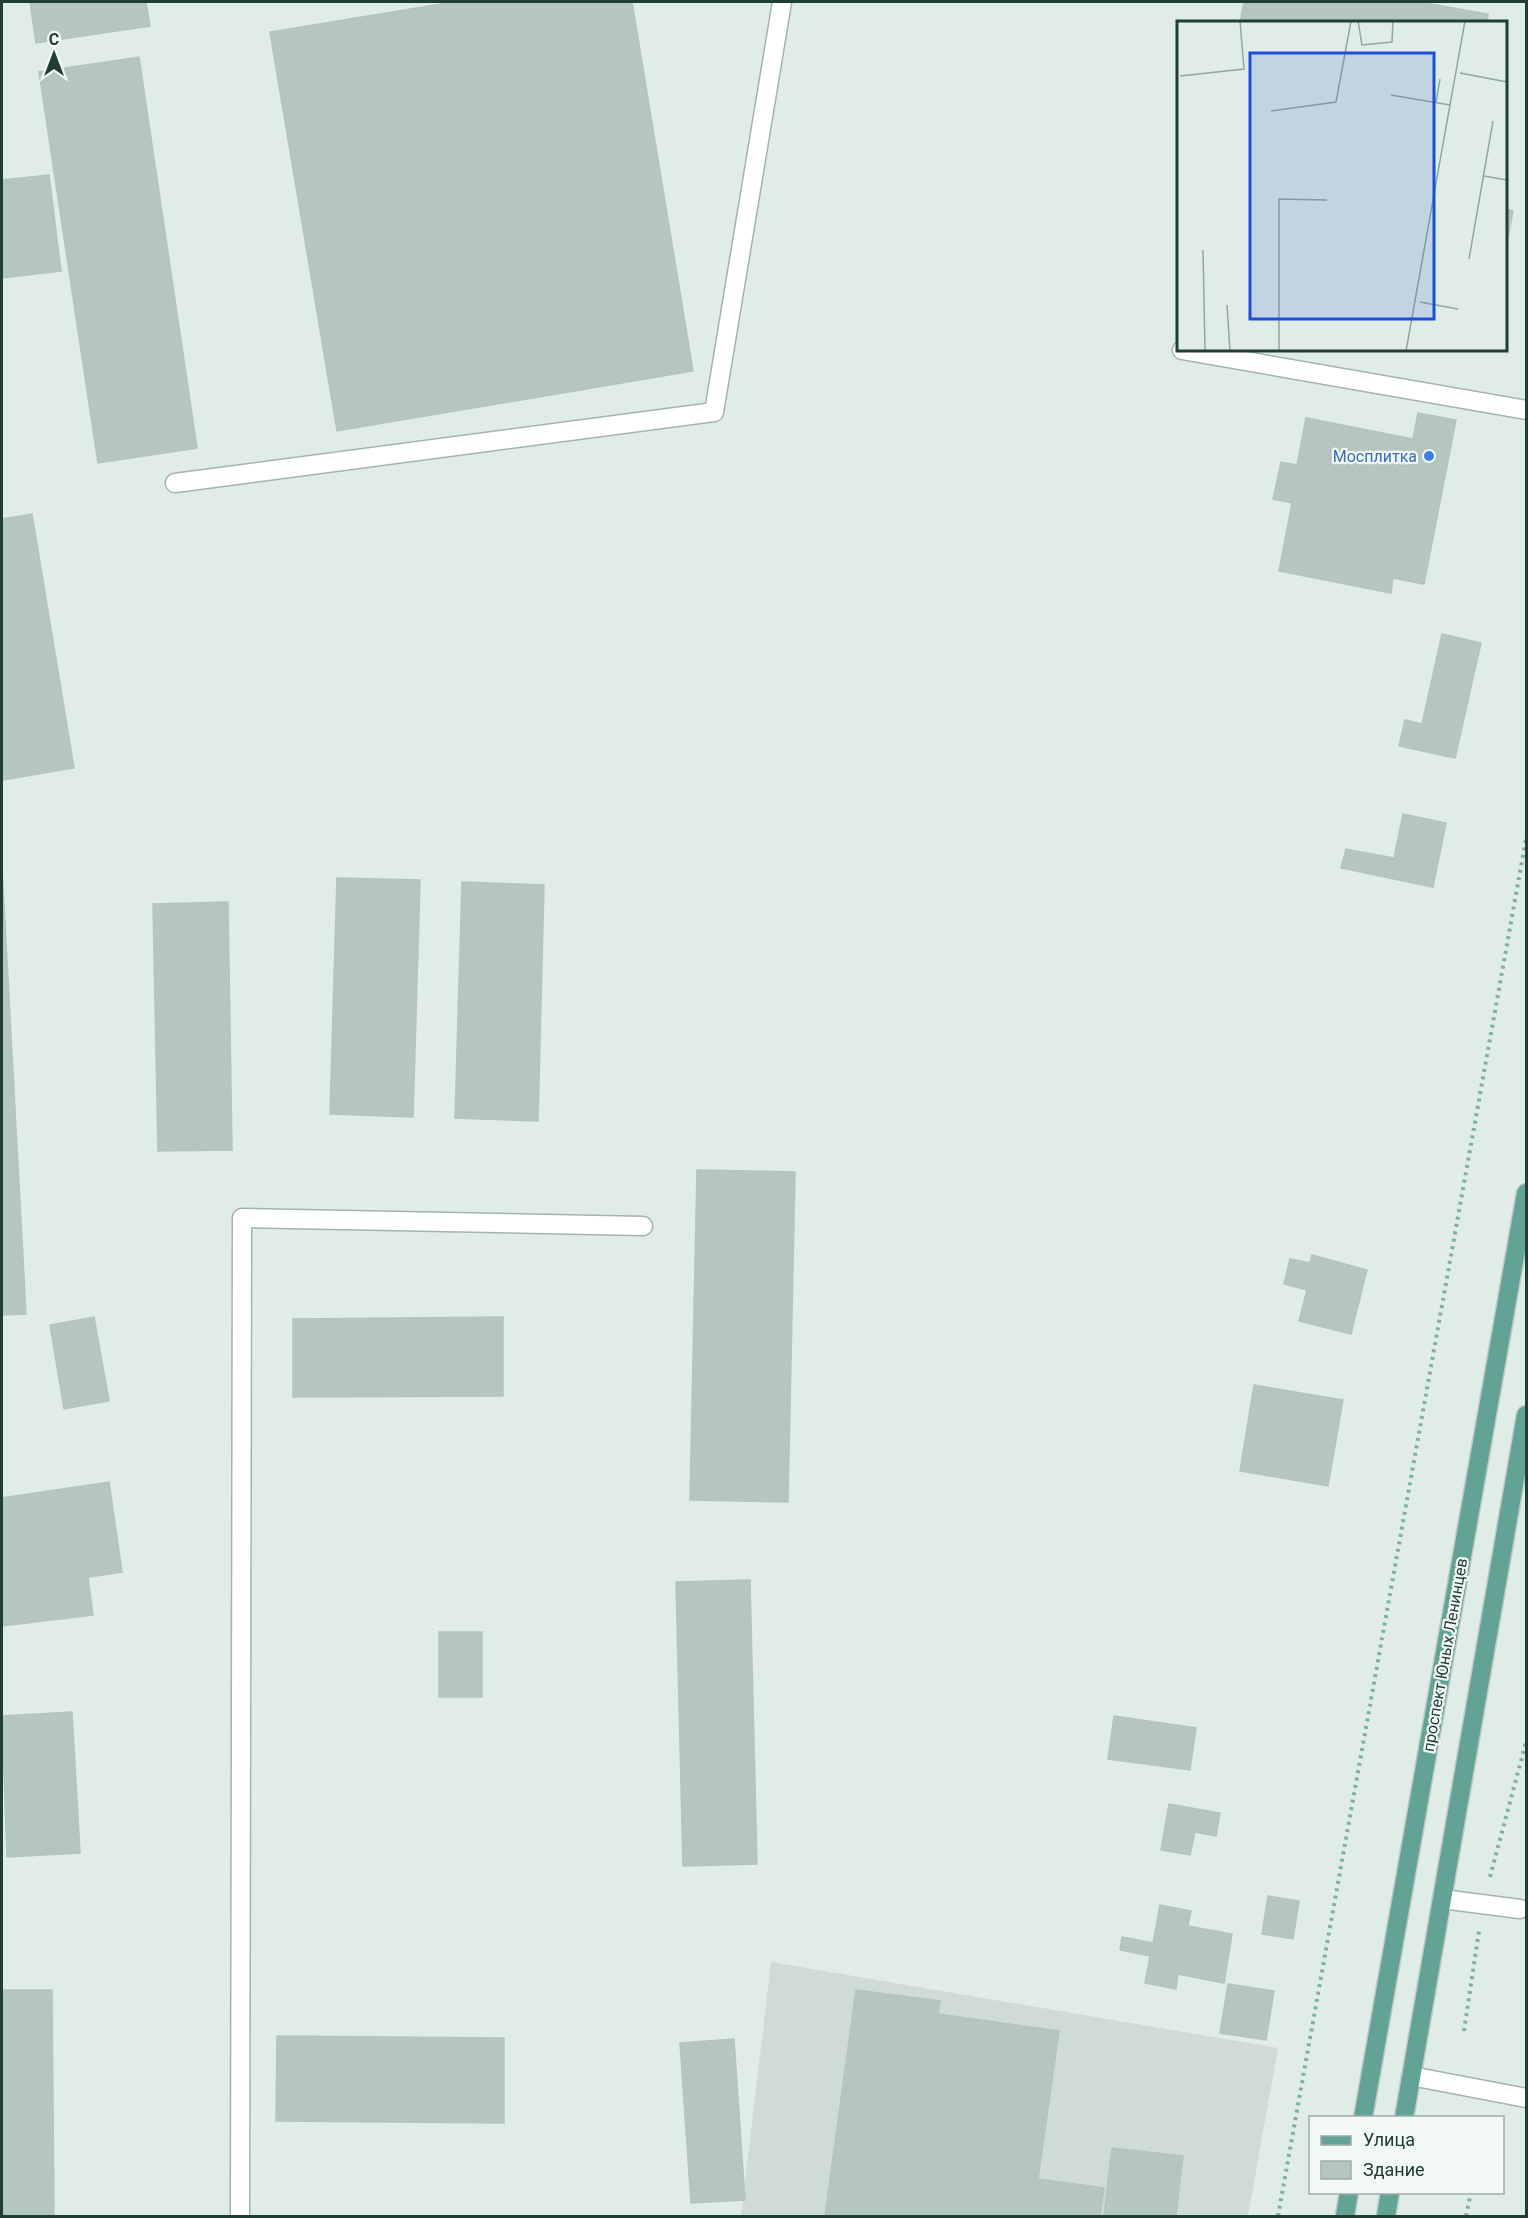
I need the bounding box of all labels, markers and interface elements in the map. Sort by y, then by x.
inset map [1177,21,1507,351]
north arrow [24,24,84,84]
text: С [49,30,59,49]
place label: Мосплитка [1333,447,1417,466]
marker: Мосплитка [1422,449,1436,463]
street label: проспект Юных Ленинцев [1419,1557,1471,1753]
legend [1309,2116,1504,2194]
text: Улица [1363,2129,1415,2150]
text: Здание [1363,2159,1425,2180]

